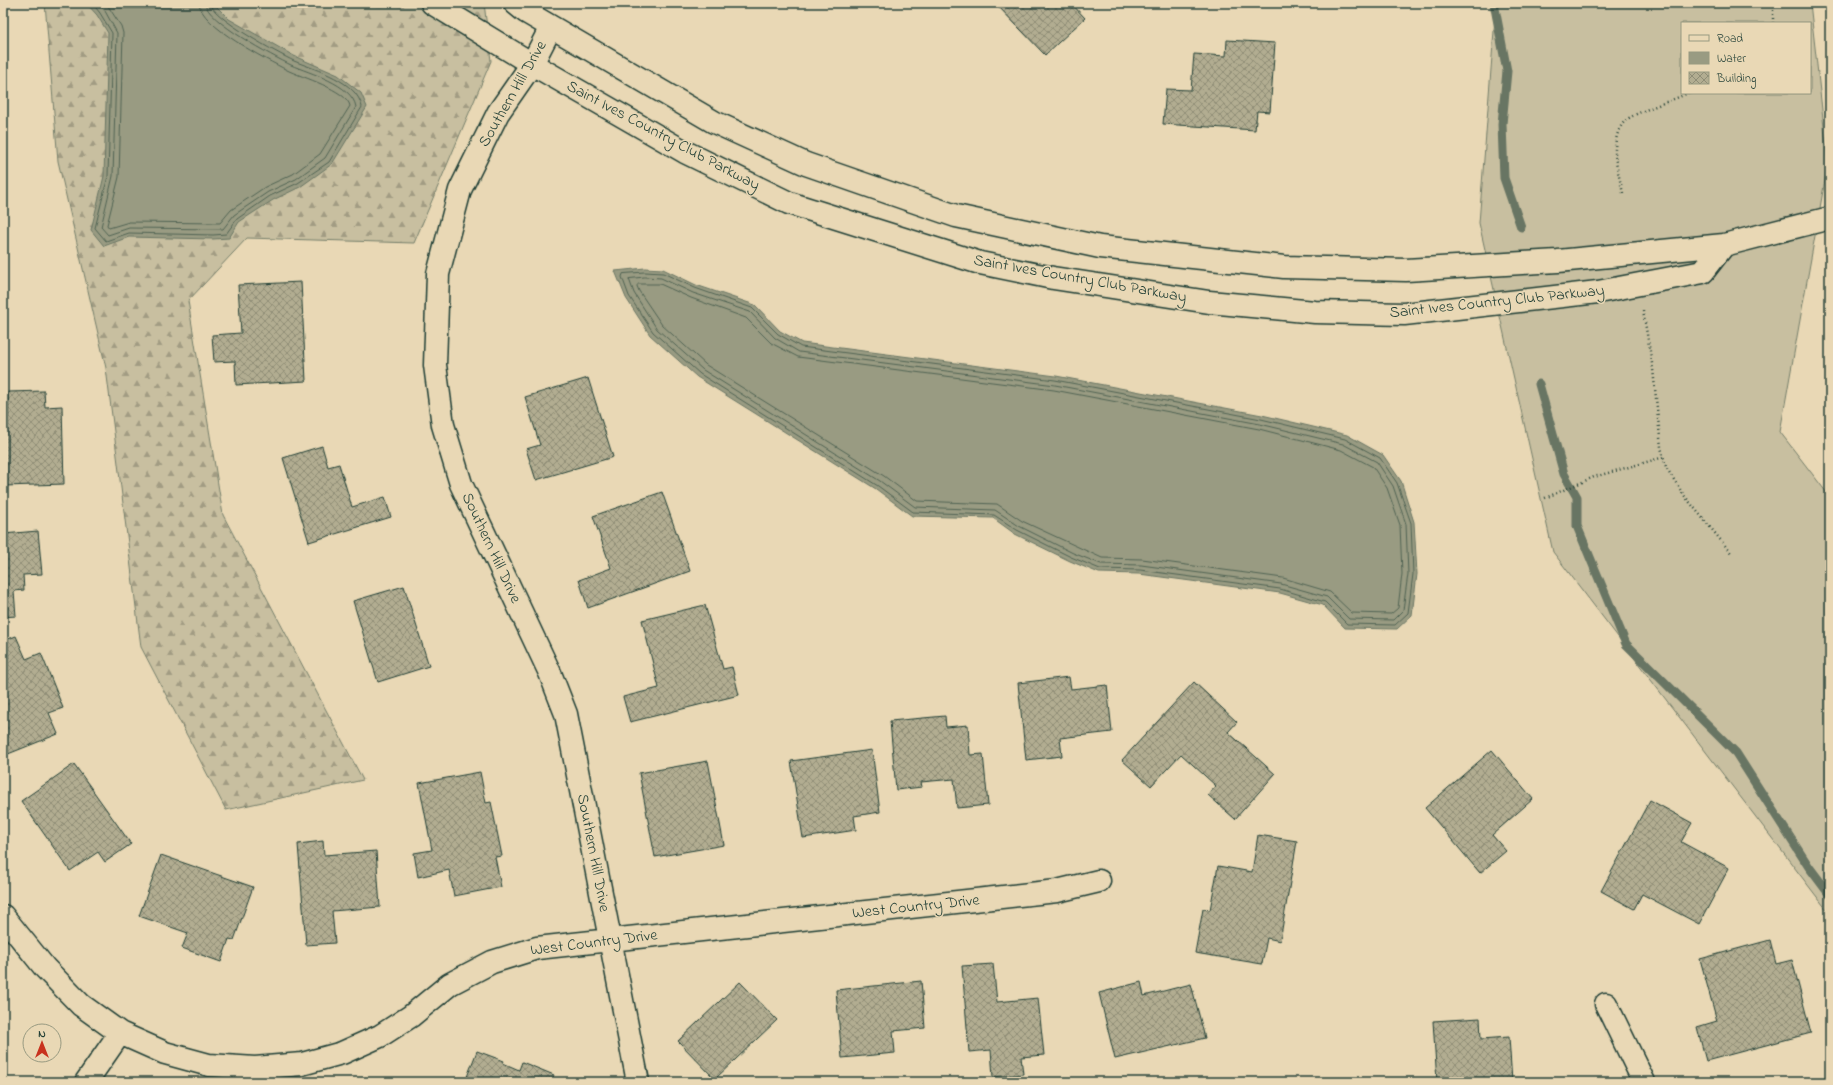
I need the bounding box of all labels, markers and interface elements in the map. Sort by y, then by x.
legend [1681,22,1811,94]
text: Road [1717,30,1743,48]
street label: Southern Hill Drive [473,35,554,152]
text: Water [1717,50,1746,68]
text: Building [1716,70,1756,89]
street label: Saint Ives Country Club Parkway [562,75,764,197]
street label: Saint Ives Country Club Parkway [972,248,1189,310]
street label: Saint Ives Country Club Parkway [1388,279,1606,325]
street label: Southern Hill Drive [455,489,528,608]
street label: Southern Hill Drive [570,792,616,915]
street label: West Country Drive [851,888,982,926]
street label: West Country Drive [529,923,660,963]
north arrow [22,1023,62,1063]
text: N [38,1026,46,1042]

